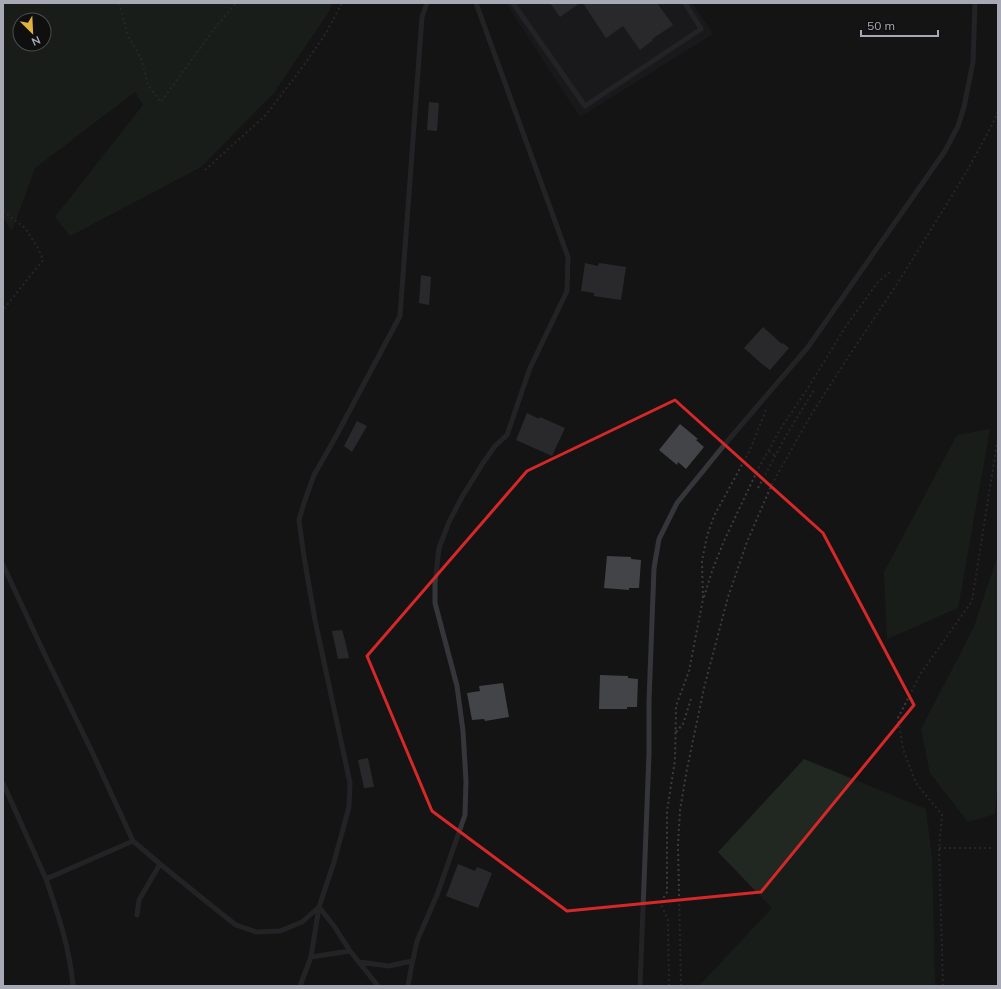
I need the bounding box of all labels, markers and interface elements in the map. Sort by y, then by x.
north arrow [12,12,52,52]
scale bar [861,12,938,38]
text: 50 m [867,18,895,33]
text: N [29,33,43,49]

